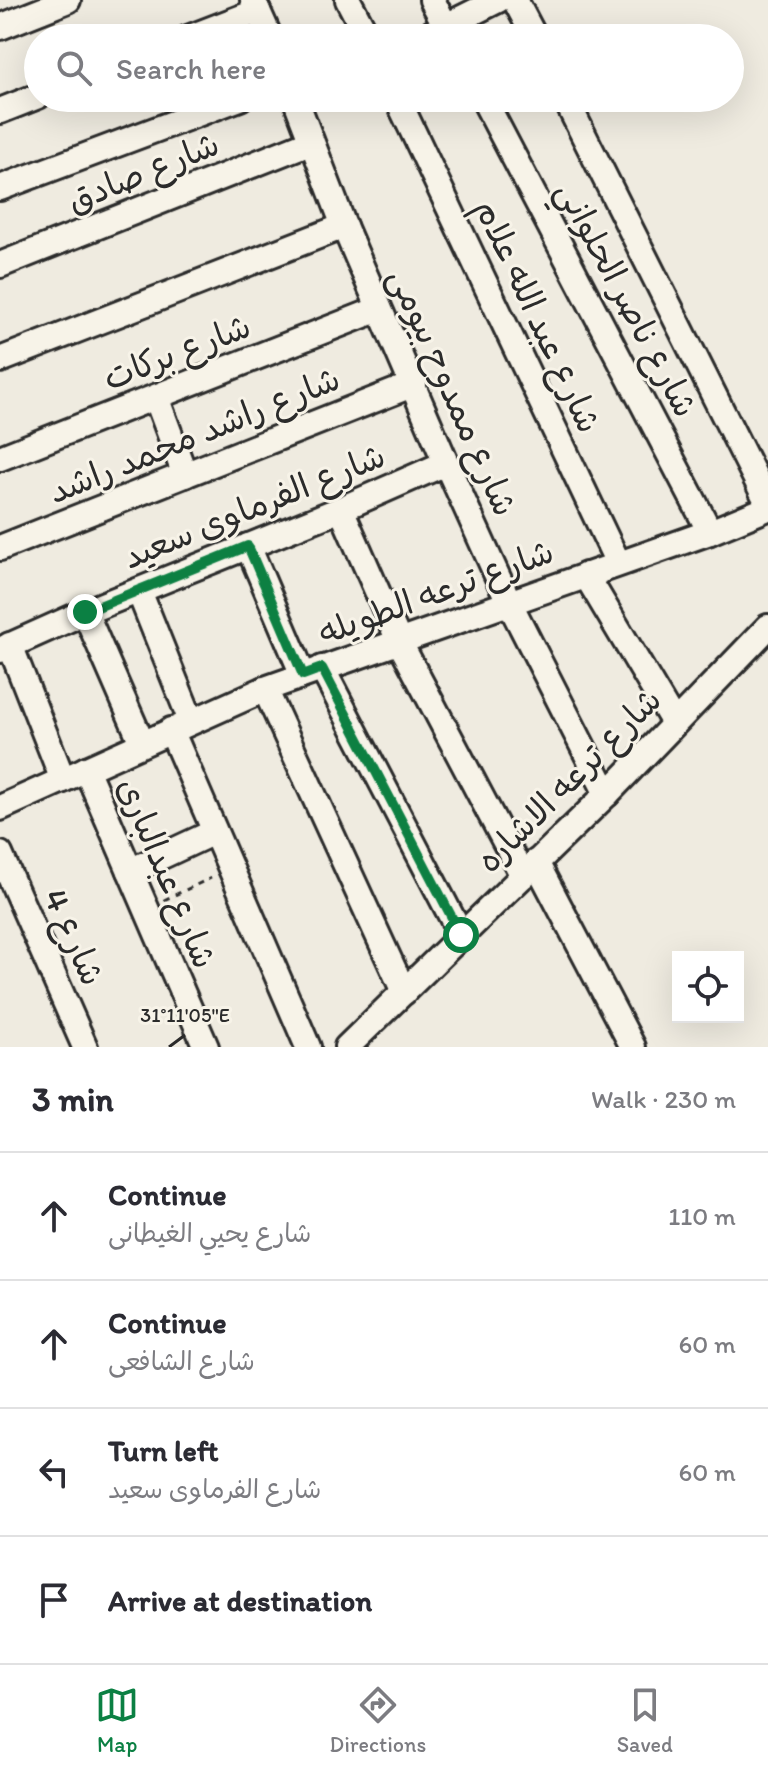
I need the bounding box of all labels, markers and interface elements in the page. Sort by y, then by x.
search box [24,24,744,112]
icon: search [52,46,96,90]
text: Search here [116,50,266,87]
street label: شارع صادق [61,123,226,224]
street label: شارع ناصر الحلواني [540,174,706,428]
street label: شارع عبد الله علام [461,193,610,441]
street label: شارع ممدوح بيومى [377,262,526,523]
street label: شارع بركات [98,305,257,402]
street label: شارع راشد محمد راشد [42,358,347,515]
street label: شارع الفرماوى سعيد [117,435,392,580]
street label: شارع ترعه الطويله [313,530,560,656]
route end [67,594,103,630]
street label: شارع ترعه الاشاره [468,679,672,883]
street label: شارع عبدالبارى [106,771,226,976]
street label: شارع 4 [32,882,113,993]
route start [443,917,479,953]
map controls [672,951,744,1023]
button: locate [672,951,744,1023]
text: 31°11'05"E [140,1003,230,1027]
text: 3 min [32,1079,114,1120]
text: Walk · 230 m [591,1083,736,1115]
text: Continue [108,1176,227,1213]
icon: ahead [32,1194,76,1238]
text: 110 m [668,1200,736,1232]
text: شارع يحيي الغيطانى [108,1217,311,1249]
text: Continue [108,1304,227,1341]
icon: ahead [32,1322,76,1366]
text: 60 m [679,1328,736,1360]
text: شارع الشافعى [108,1345,255,1377]
text: Turn left [108,1432,219,1469]
icon: left [32,1450,76,1494]
text: 60 m [679,1456,736,1488]
text: شارع الفرماوى سعيد [108,1473,321,1505]
icon: arrive [32,1578,76,1622]
text: Arrive at destination [108,1582,372,1619]
tab: Map [95,1683,139,1758]
tab: Directions [330,1683,426,1758]
tab: Saved [617,1683,673,1758]

